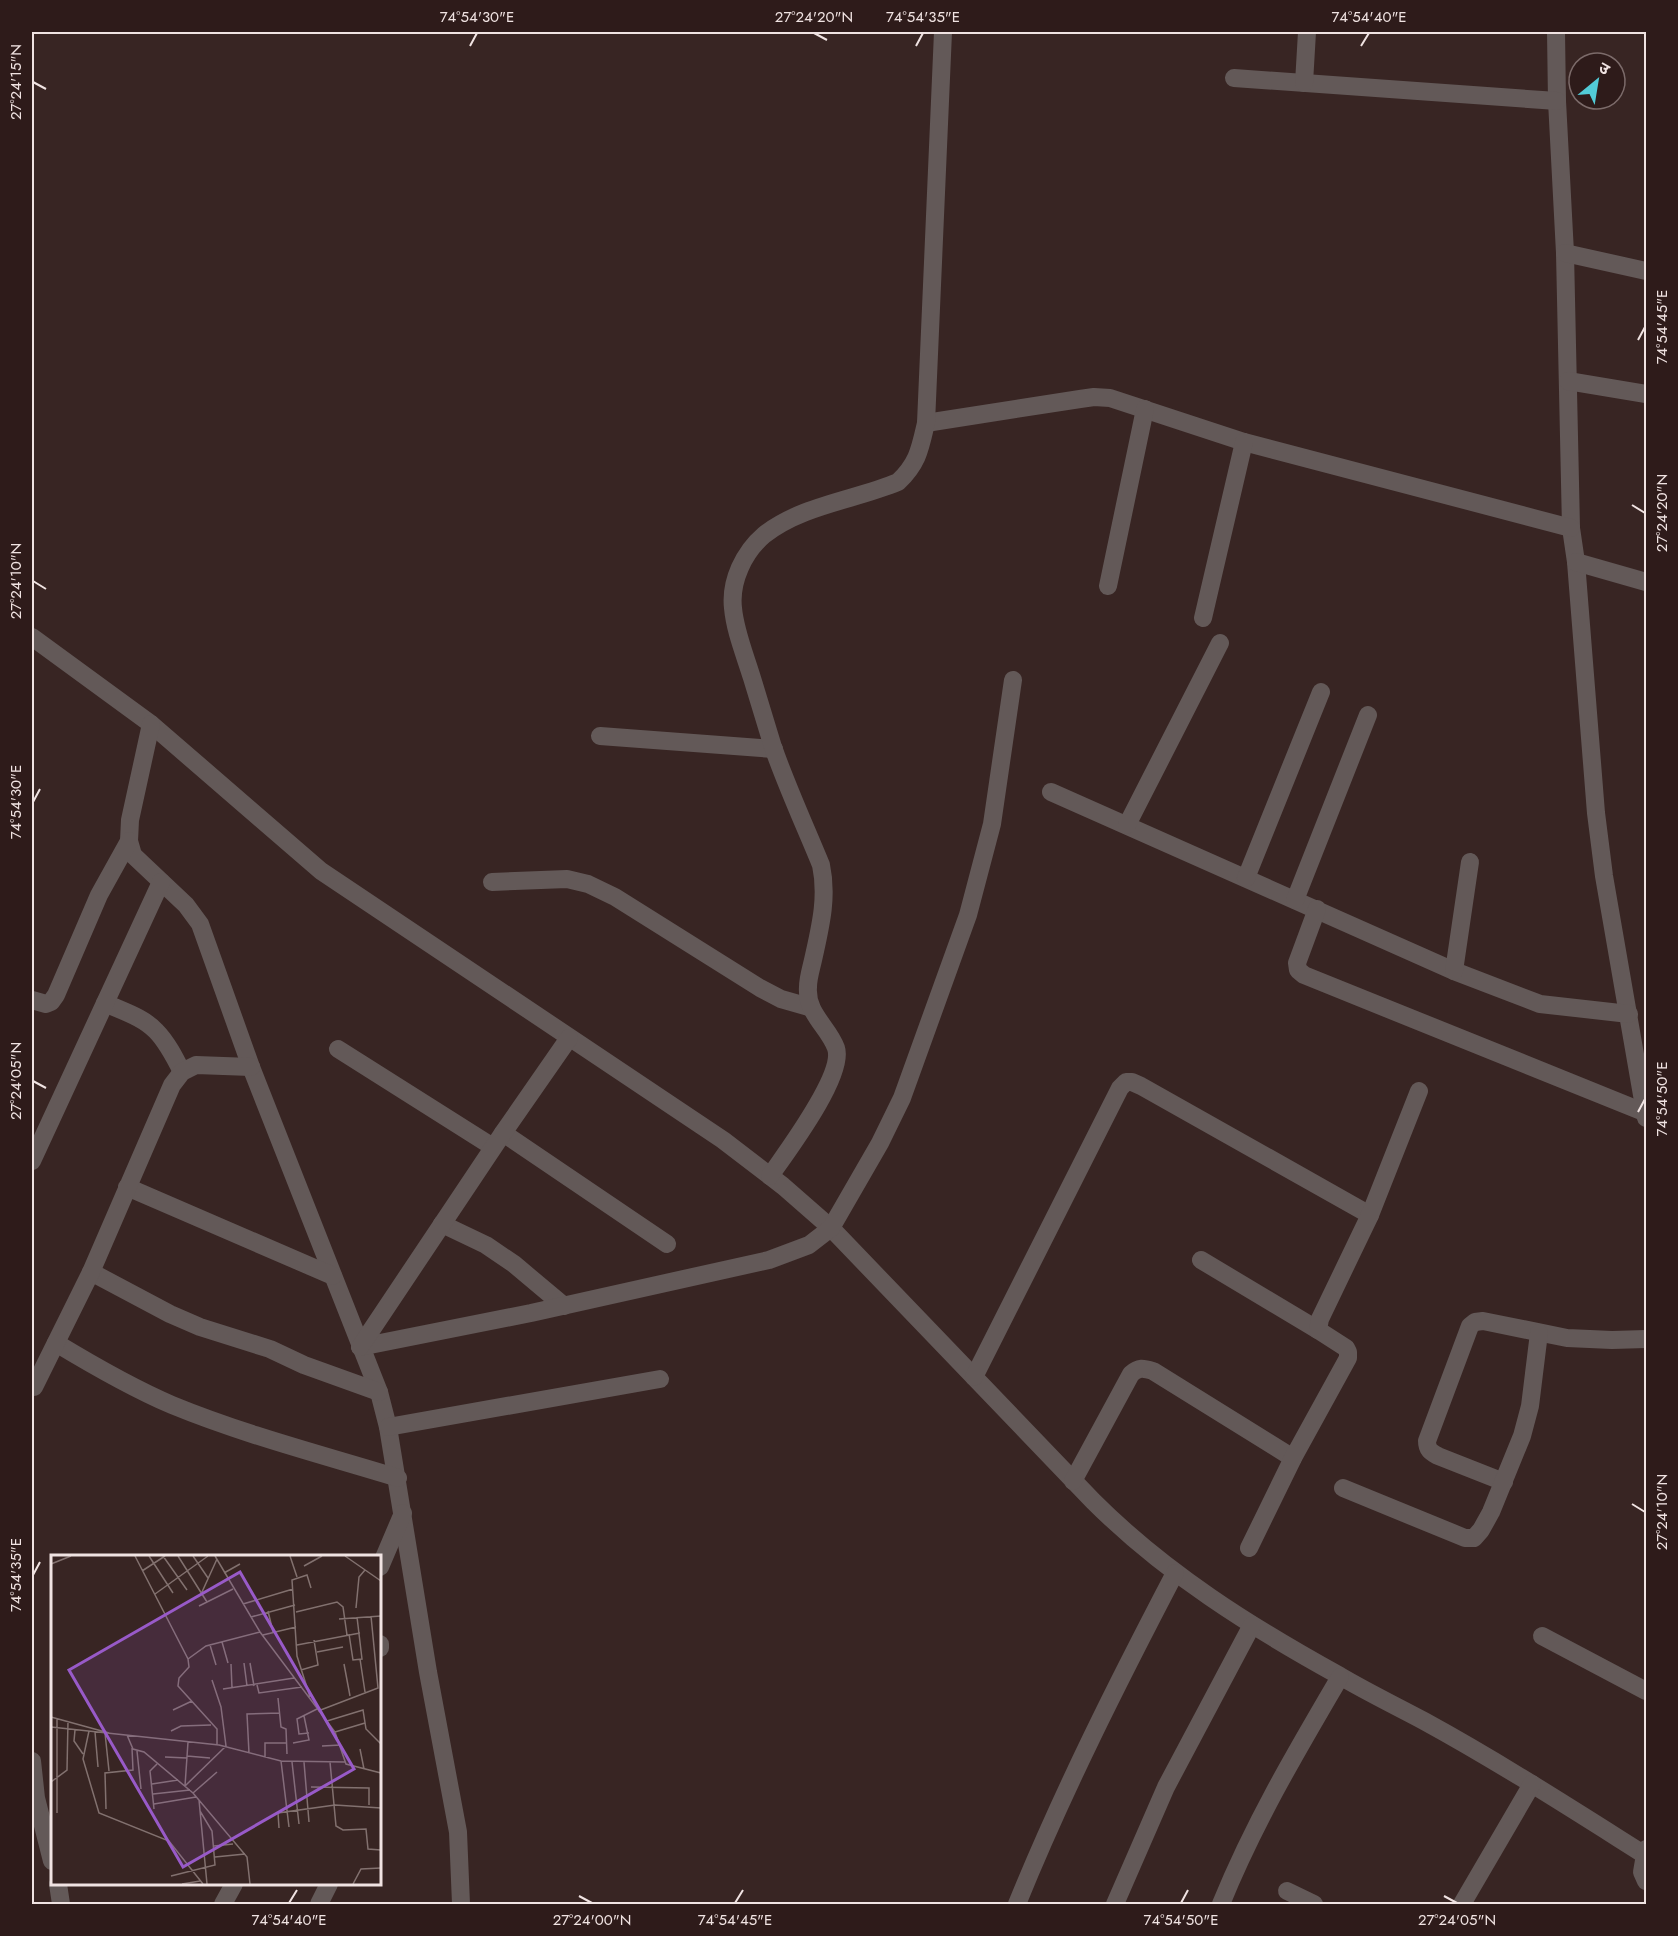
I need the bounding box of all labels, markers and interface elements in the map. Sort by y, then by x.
text: 74°54'30"E [440,6,514,28]
text: 27°24'20"N [775,6,853,28]
text: 74°54'35"E [886,6,960,28]
text: 74°54'40"E [1331,6,1407,28]
text: 27°24'15"N [5,44,27,120]
north arrow [1567,51,1627,111]
text: उ [1594,56,1615,81]
text: 74°54'45"E [1651,290,1673,364]
text: 27°24'20"N [1651,474,1673,552]
text: 27°24'10"N [5,543,27,619]
text: 74°54'30"E [5,765,27,839]
text: 27°24'05"N [5,1042,27,1120]
text: 74°54'50"E [1651,1062,1673,1136]
text: 27°24'10"N [1651,1474,1673,1550]
text: 74°54'35"E [5,1538,27,1612]
inset map [51,1555,381,1885]
text: 74°54'40"E [251,1909,327,1931]
text: 27°24'00"N [553,1909,631,1931]
text: 74°54'45"E [698,1909,772,1931]
text: 74°54'50"E [1144,1909,1218,1931]
text: 27°24'05"N [1418,1909,1496,1931]

